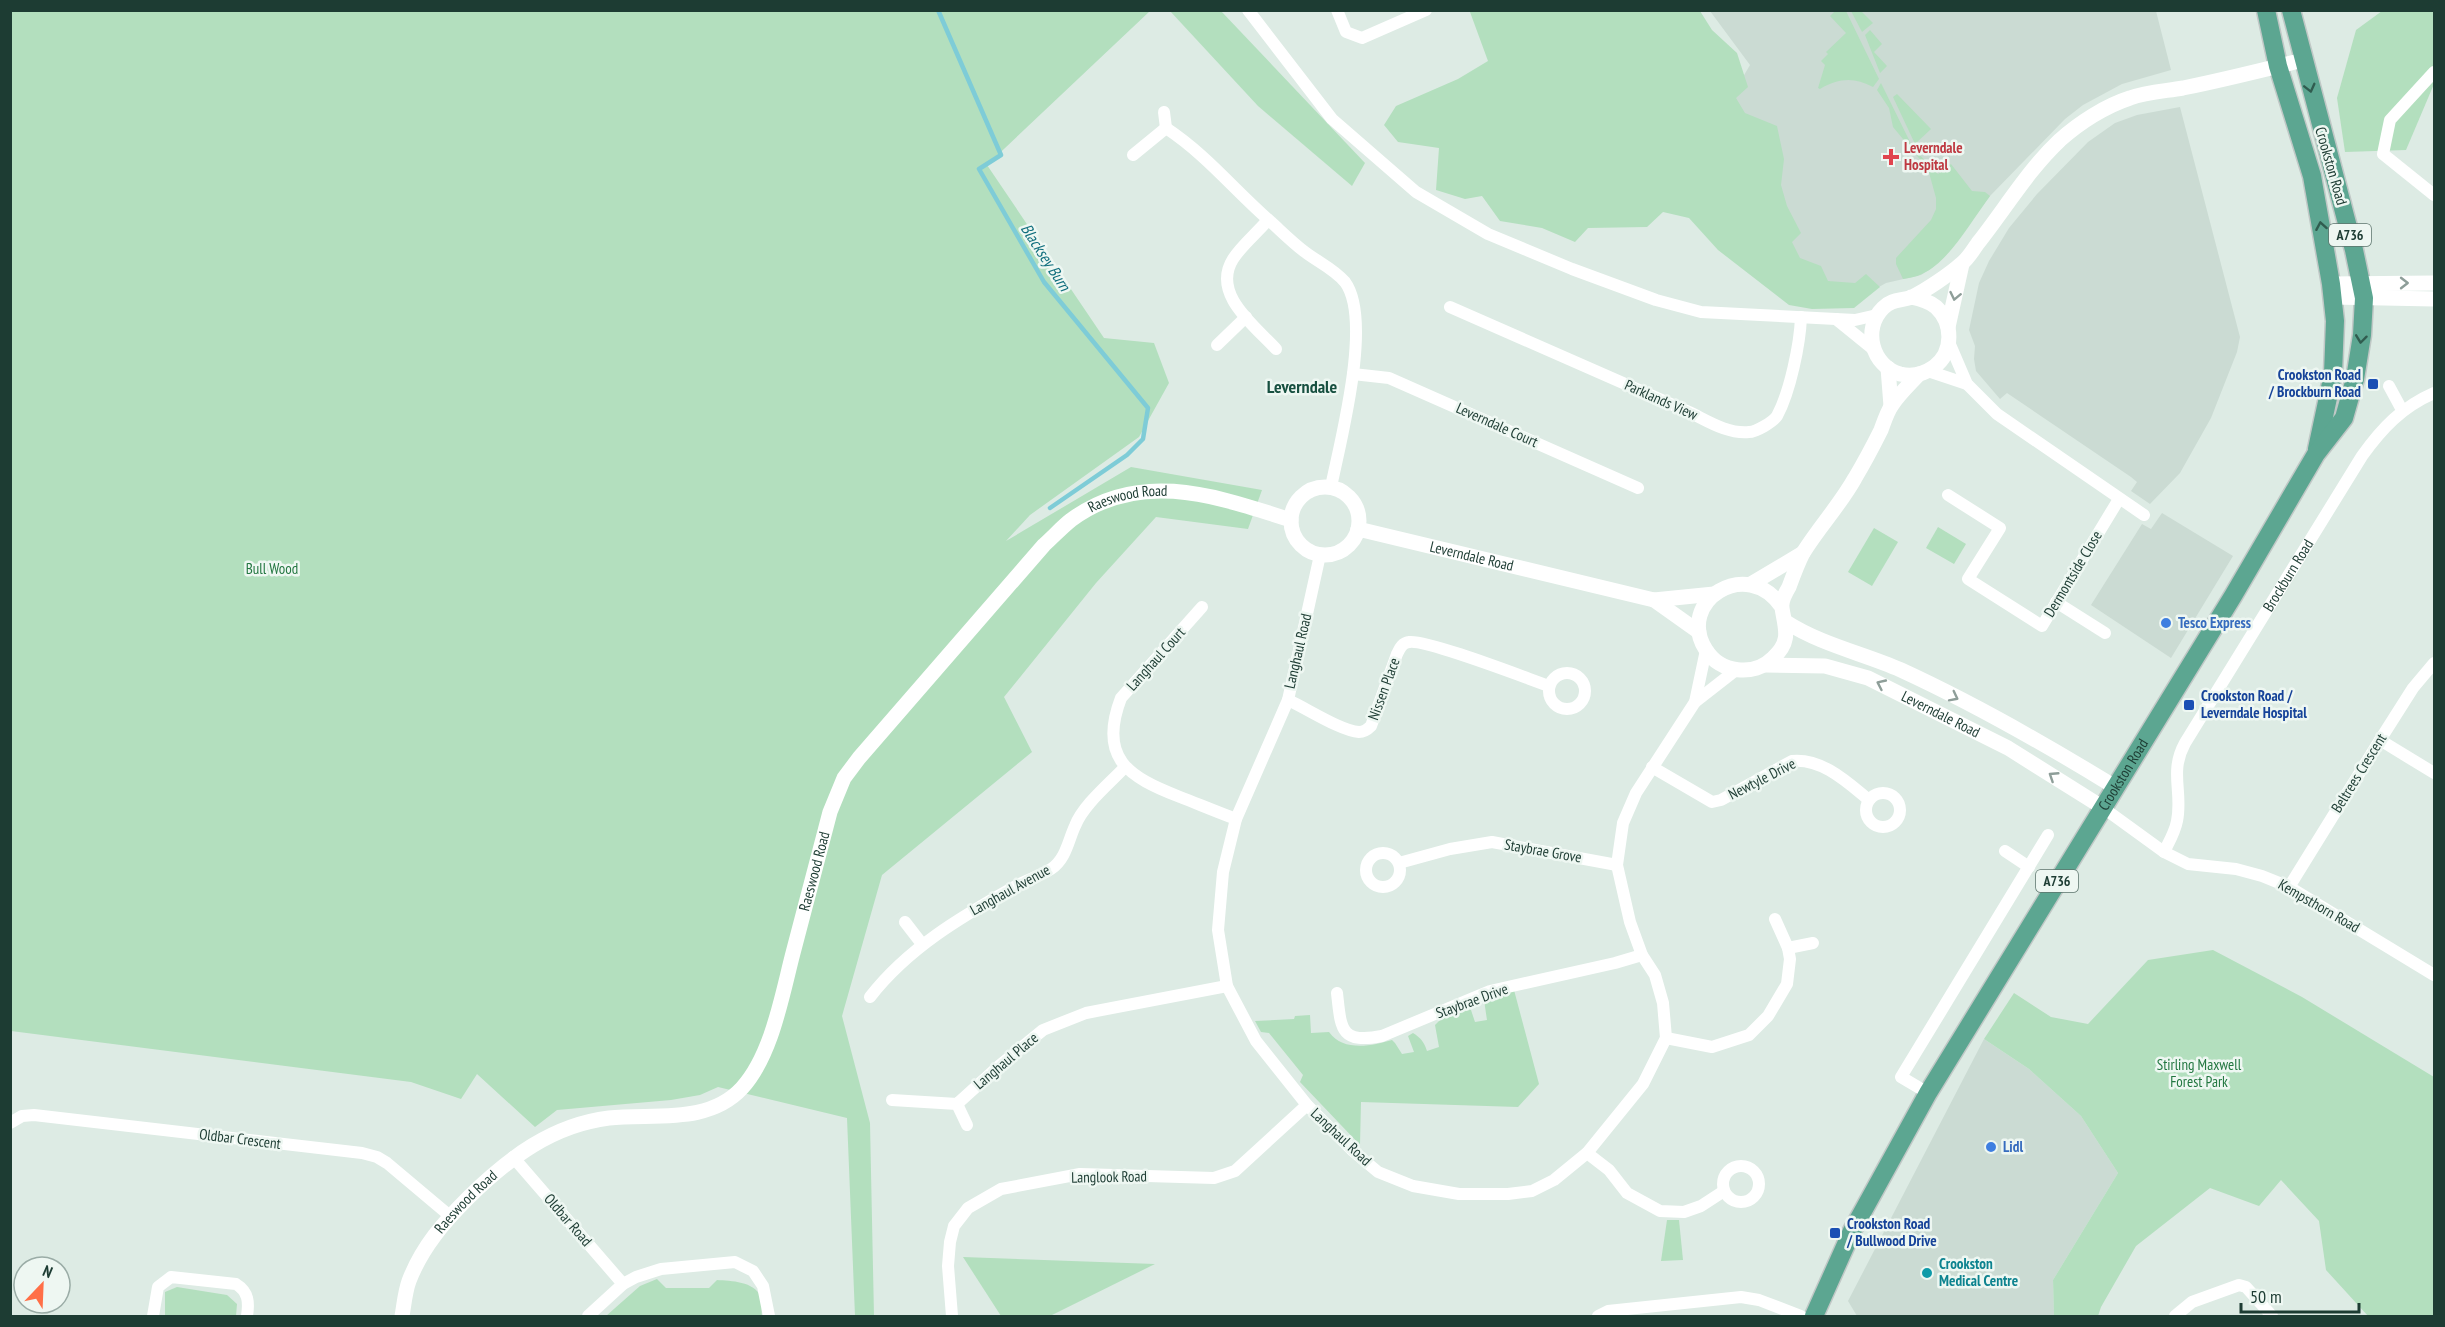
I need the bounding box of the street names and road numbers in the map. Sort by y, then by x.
street label: Crookston Road [2311,125,2352,207]
road number: A736 [2329,224,2371,246]
street label: Parklands View [1622,375,1701,424]
street label: Leverndale Court [1453,398,1541,451]
street label: Raeswood Road [1084,481,1168,516]
street label: Dermontside Close [2039,527,2106,620]
street label: Brockburn Road [2258,536,2317,615]
street label: Leverndale Road [1428,537,1516,575]
street label: Langhaul Road [1280,611,1315,690]
street label: Langhaul Court [1122,623,1189,694]
street label: Nissen Place [1363,655,1404,723]
street label: Leverndale Road [1899,686,1983,742]
street label: Beltrees Crescent [2327,730,2390,816]
street label: Crookston Road [2094,735,2152,814]
street label: Newtyle Drive [1725,754,1799,804]
street label: Raeswood Road [794,829,834,913]
street label: Staybrae Grove [1503,834,1583,867]
street label: Langhaul Avenue [966,860,1053,919]
road number: A736 [2036,870,2078,892]
street label: Kempsthorn Road [2275,875,2363,937]
street label: Staybrae Drive [1433,979,1511,1022]
street label: Langhaul Place [970,1028,1042,1093]
street label: Langhaul Road [1307,1104,1376,1170]
street label: Oldbar Crescent [198,1124,282,1153]
street label: Raeswood Road [430,1166,501,1237]
street label: Langlook Road [1071,1166,1147,1187]
street label: Oldbar Road [540,1189,596,1250]

